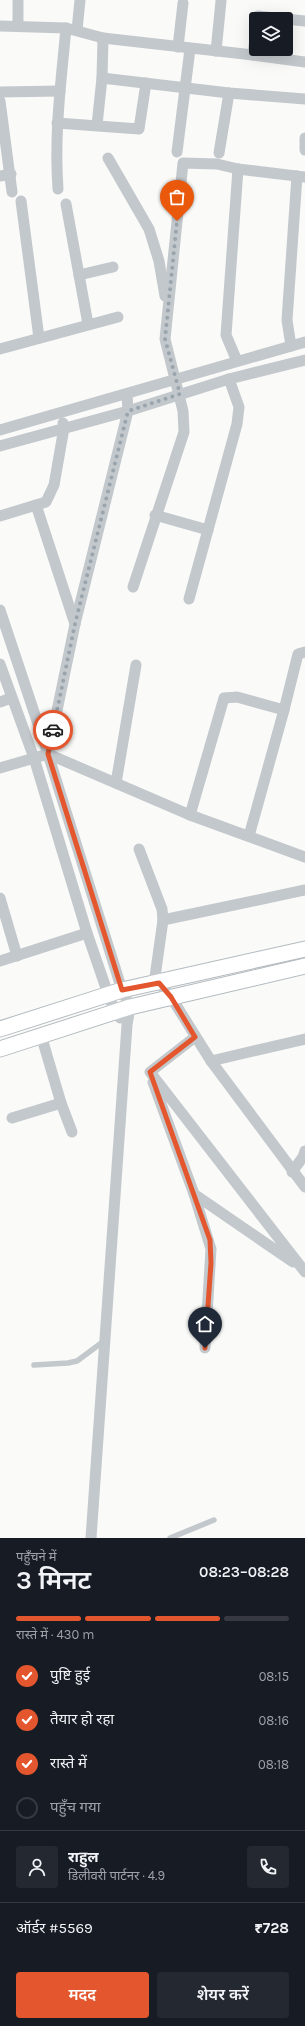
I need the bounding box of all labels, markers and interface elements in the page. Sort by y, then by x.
map controls [249,12,293,56]
button: layers [249,12,293,56]
pin [160,180,194,221]
icon: bag [166,186,188,208]
courier [33,710,73,750]
icon: car [42,719,64,741]
pin [188,1307,222,1348]
icon: home [194,1313,216,1335]
text: पहुँचने में [16,1549,57,1564]
text: 08:23–08:28 [199,1563,289,1581]
text: 3 मिनट [16,1565,91,1596]
text: रास्ते में · 430 m [16,1627,94,1642]
icon: check [16,1665,38,1687]
text: पुष्टि हुई [50,1666,90,1684]
text: 08:15 [259,1669,289,1684]
icon: check [16,1709,38,1731]
text: तैयार हो रहा [50,1710,114,1728]
text: 08:16 [259,1713,289,1728]
icon: check [16,1753,38,1775]
text: रास्ते में [50,1754,87,1772]
text: 08:18 [258,1757,289,1772]
text: पहुँच गया [50,1798,101,1816]
button: person [16,1846,58,1888]
button: phone [247,1846,289,1888]
text: राहुल [68,1848,99,1866]
text: डिलीवरी पार्टनर · 4.9 [68,1868,165,1883]
text: ऑर्डर #5569 [16,1919,93,1937]
text: ₹728 [254,1919,289,1937]
button: मदद [16,1972,149,2018]
button: शेयर करें [157,1972,289,2018]

